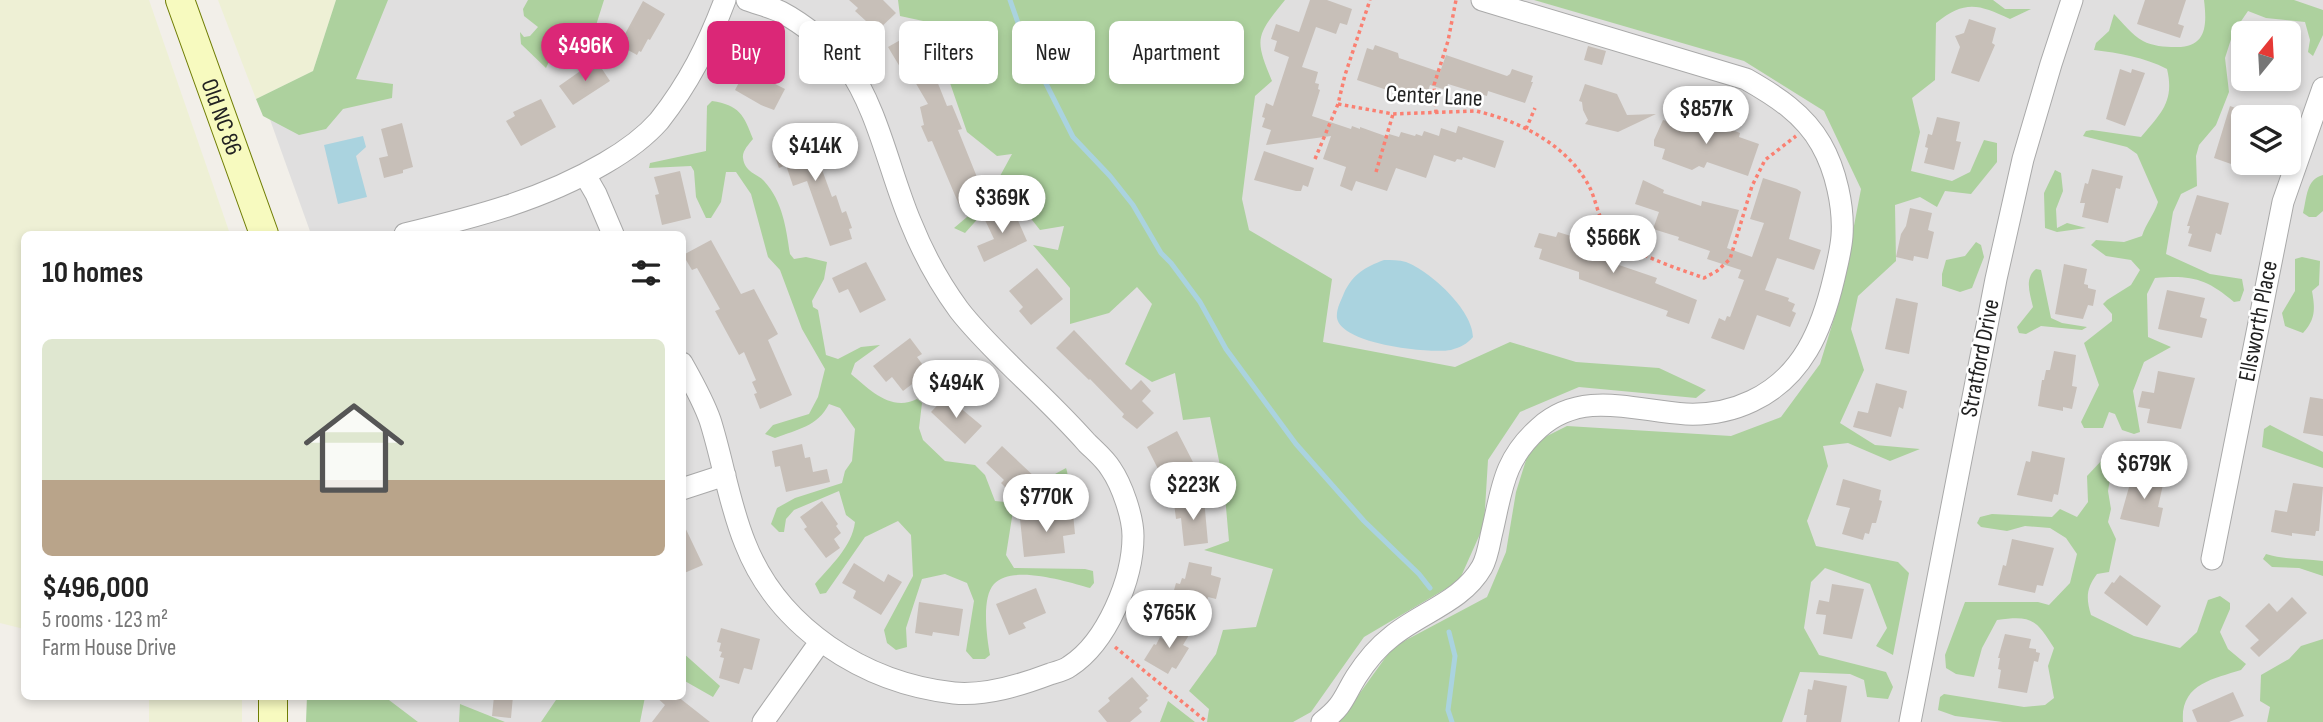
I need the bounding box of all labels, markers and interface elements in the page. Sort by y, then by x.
chip: Buy [707,21,785,84]
chip: Rent [799,21,885,84]
chip: Filters [899,21,998,84]
chip: New [1012,21,1095,84]
chip: Apartment [1109,21,1244,84]
north arrow [2231,21,2301,91]
map controls [2231,21,2301,175]
pin: $496K [536,24,634,83]
text: $496K [557,32,613,60]
street label: Old NC 86 [195,75,249,159]
street label: Center Lane [1385,79,1483,113]
pin: $857K [1657,86,1755,146]
text: $857K [1679,95,1733,123]
button: layers [2231,105,2301,175]
pin: $414K [766,124,864,183]
text: $414K [788,132,842,160]
pin: $369K [953,176,1051,235]
text: $369K [974,184,1030,212]
pin: $566K [1564,216,1662,275]
text: $566K [1586,224,1640,252]
icon: filters [627,254,665,292]
text: 10 homes [42,255,143,291]
street label: Ellsworth Place [2232,258,2284,384]
street label: Stratford Drive [1954,297,2006,419]
pin: $494K [907,360,1005,420]
text: $494K [928,369,984,397]
icon: home [291,385,417,511]
pin: $679K [2095,442,2193,501]
text: $679K [2117,450,2171,478]
pin: $223K [1144,462,1242,522]
text: $223K [1166,471,1220,499]
pin: $770K [997,475,1095,534]
text: $770K [1019,483,1073,511]
text: $496,000 [42,570,149,606]
pin: $765K [1120,590,1218,650]
text: $765K [1142,599,1196,627]
text: 5 rooms · 123 m² [42,606,168,634]
text: Farm House Drive [42,634,176,662]

